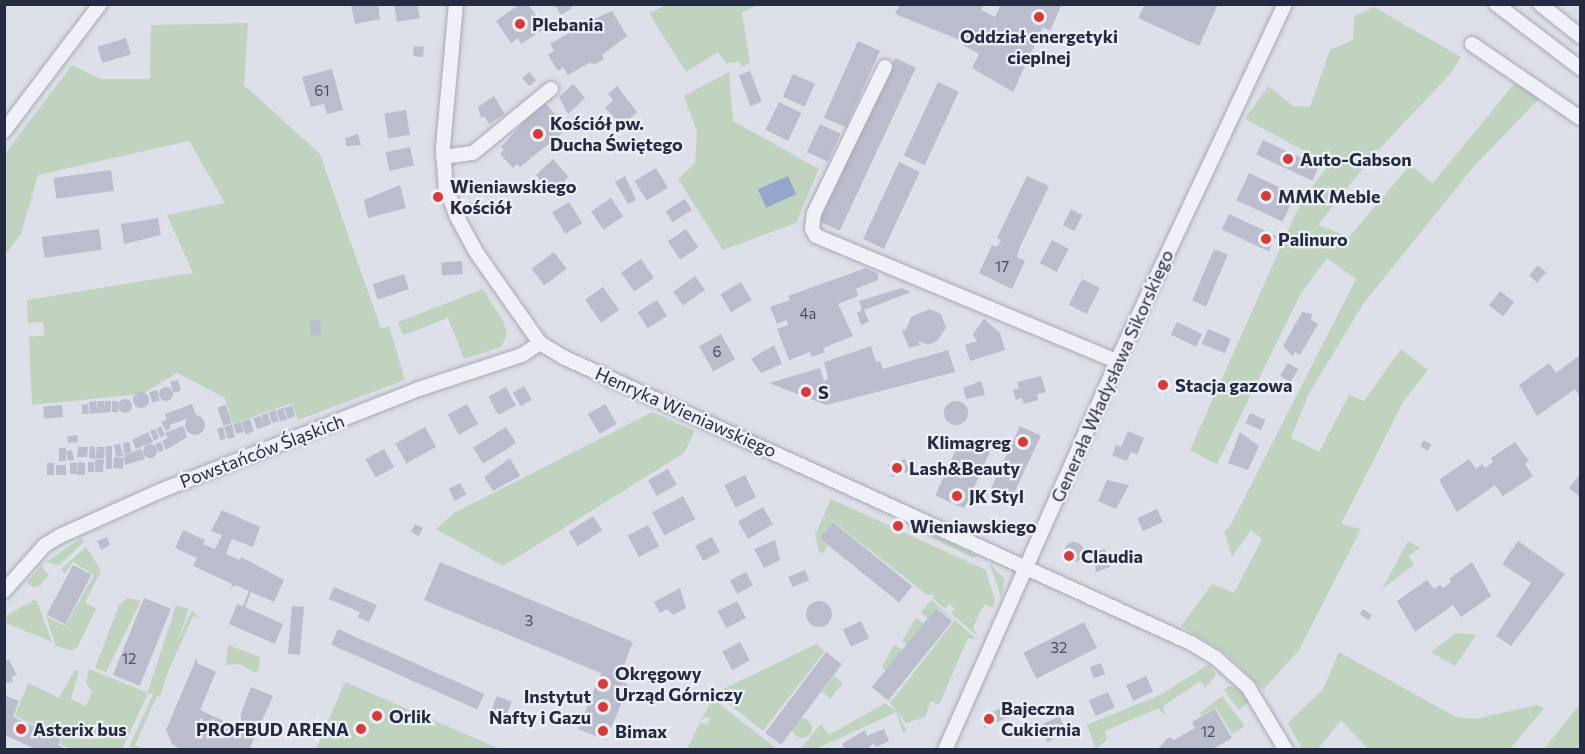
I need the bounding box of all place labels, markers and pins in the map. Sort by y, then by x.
marker: Oddział energetyki cieplnej [1032,10,1046,24]
place label: Plebania [532,13,603,35]
marker: Plebania [513,17,527,31]
place label: Oddział energetyki cieplnej [960,26,1118,68]
place label: Kościół pw. Ducha Świętego [550,113,683,156]
marker: Kościół pw. Ducha Świętego [531,127,545,141]
place label: Auto-Gabson [1300,148,1412,170]
marker: Auto-Gabson [1281,152,1295,166]
place label: Wieniawskiego Kościół [450,176,577,219]
place label: MMK Meble [1278,185,1380,207]
marker: MMK Meble [1259,189,1273,203]
marker: Wieniawskiego Kościół [431,190,445,204]
place label: Palinuro [1278,228,1348,250]
marker: Palinuro [1259,232,1273,246]
place label: Stacja gazowa [1175,374,1293,396]
marker: Stacja gazowa [1156,378,1170,392]
place label: S [818,381,829,403]
marker: S [799,385,813,399]
place label: Klimagreg [927,431,1011,453]
marker: Klimagreg [1016,435,1030,449]
place label: Lash&Beauty [909,457,1020,479]
marker: Lash&Beauty [890,461,904,475]
place label: JK Styl [969,485,1024,507]
marker: JK Styl [950,489,964,503]
place label: Wieniawskiego [910,515,1037,537]
marker: Wieniawskiego [891,519,905,533]
place label: Claudia [1081,545,1143,567]
marker: Claudia [1062,549,1076,563]
place label: Okręgowy Urząd Górniczy [615,663,743,706]
marker: Okręgowy Urząd Górniczy [596,677,610,691]
place label: Instytut Nafty i Gazu [489,686,591,728]
place label: Bajeczna Cukiernia [1001,698,1081,740]
marker: Instytut Nafty i Gazu [596,700,610,714]
place label: Orlik [389,705,431,727]
marker: Orlik [370,709,384,723]
marker: Bajeczna Cukiernia [982,712,996,726]
place label: Asterix bus [33,718,127,740]
place label: PROFBUD ARENA [196,718,349,740]
place label: Bimax [615,720,667,742]
marker: Asterix bus [14,722,28,736]
marker: PROFBUD ARENA [354,722,368,736]
marker: Bimax [596,724,610,738]

